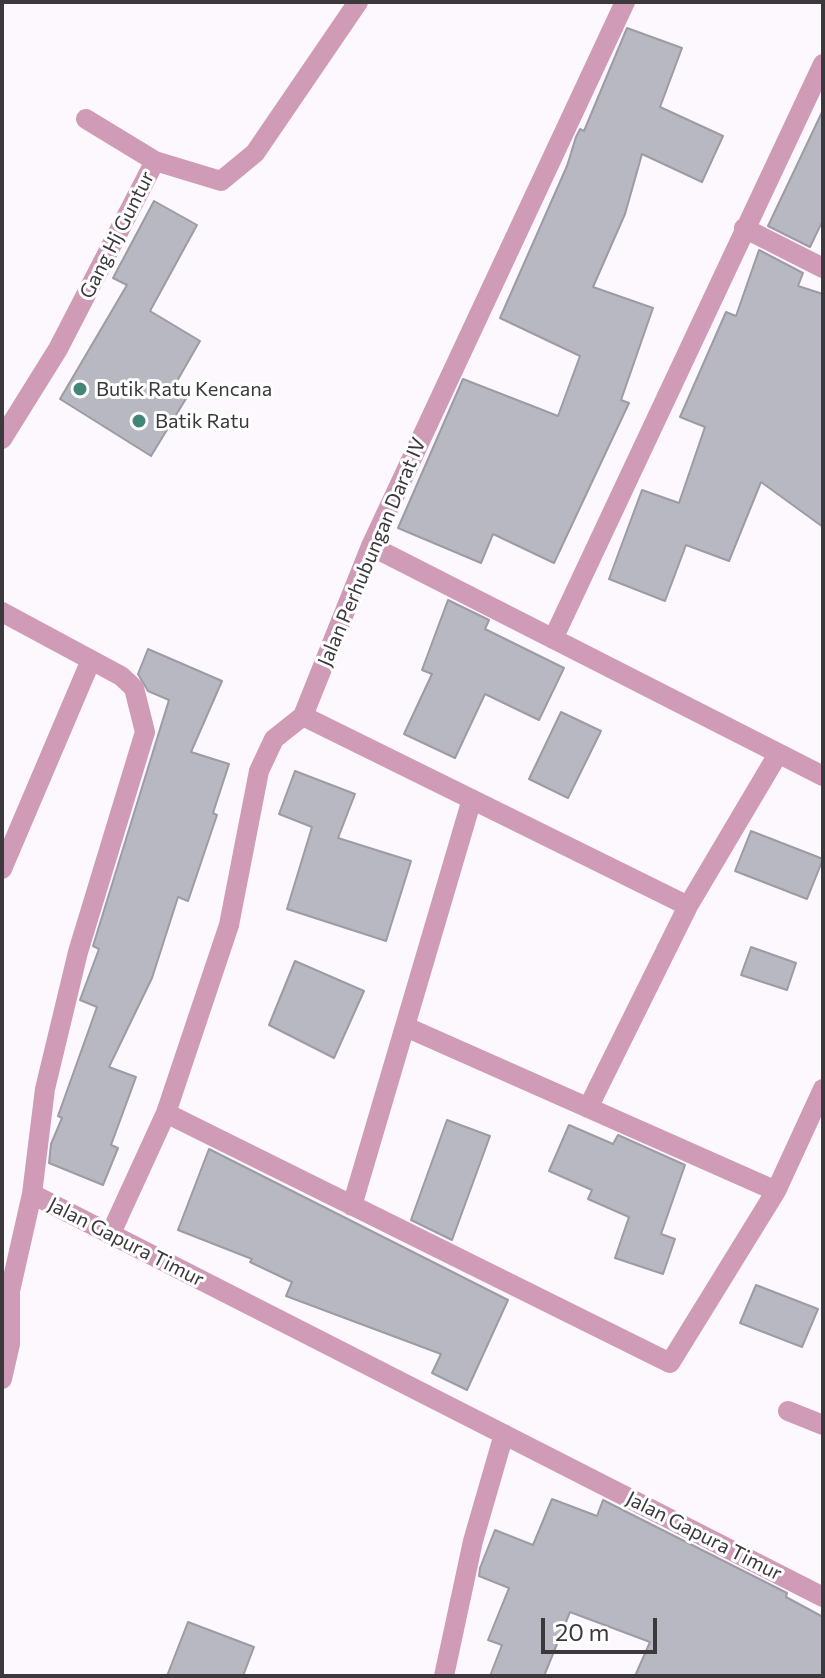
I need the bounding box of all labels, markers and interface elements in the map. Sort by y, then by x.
street label: Gang Hj Guntur [75,167,159,303]
place label: Butik Ratu Kencana [96,377,272,401]
marker: Butik Ratu Kencana [71,380,89,398]
place label: Batik Ratu [155,409,250,433]
marker: Batik Ratu [130,412,148,430]
street label: Jalan Perhubungan Darat IV [313,434,431,670]
street label: Jalan Gapura Timur [44,1192,208,1292]
street label: Jalan Gapura Timur [622,1486,786,1586]
scale bar [545,1602,661,1652]
text: 20 m [555,1617,609,1646]

